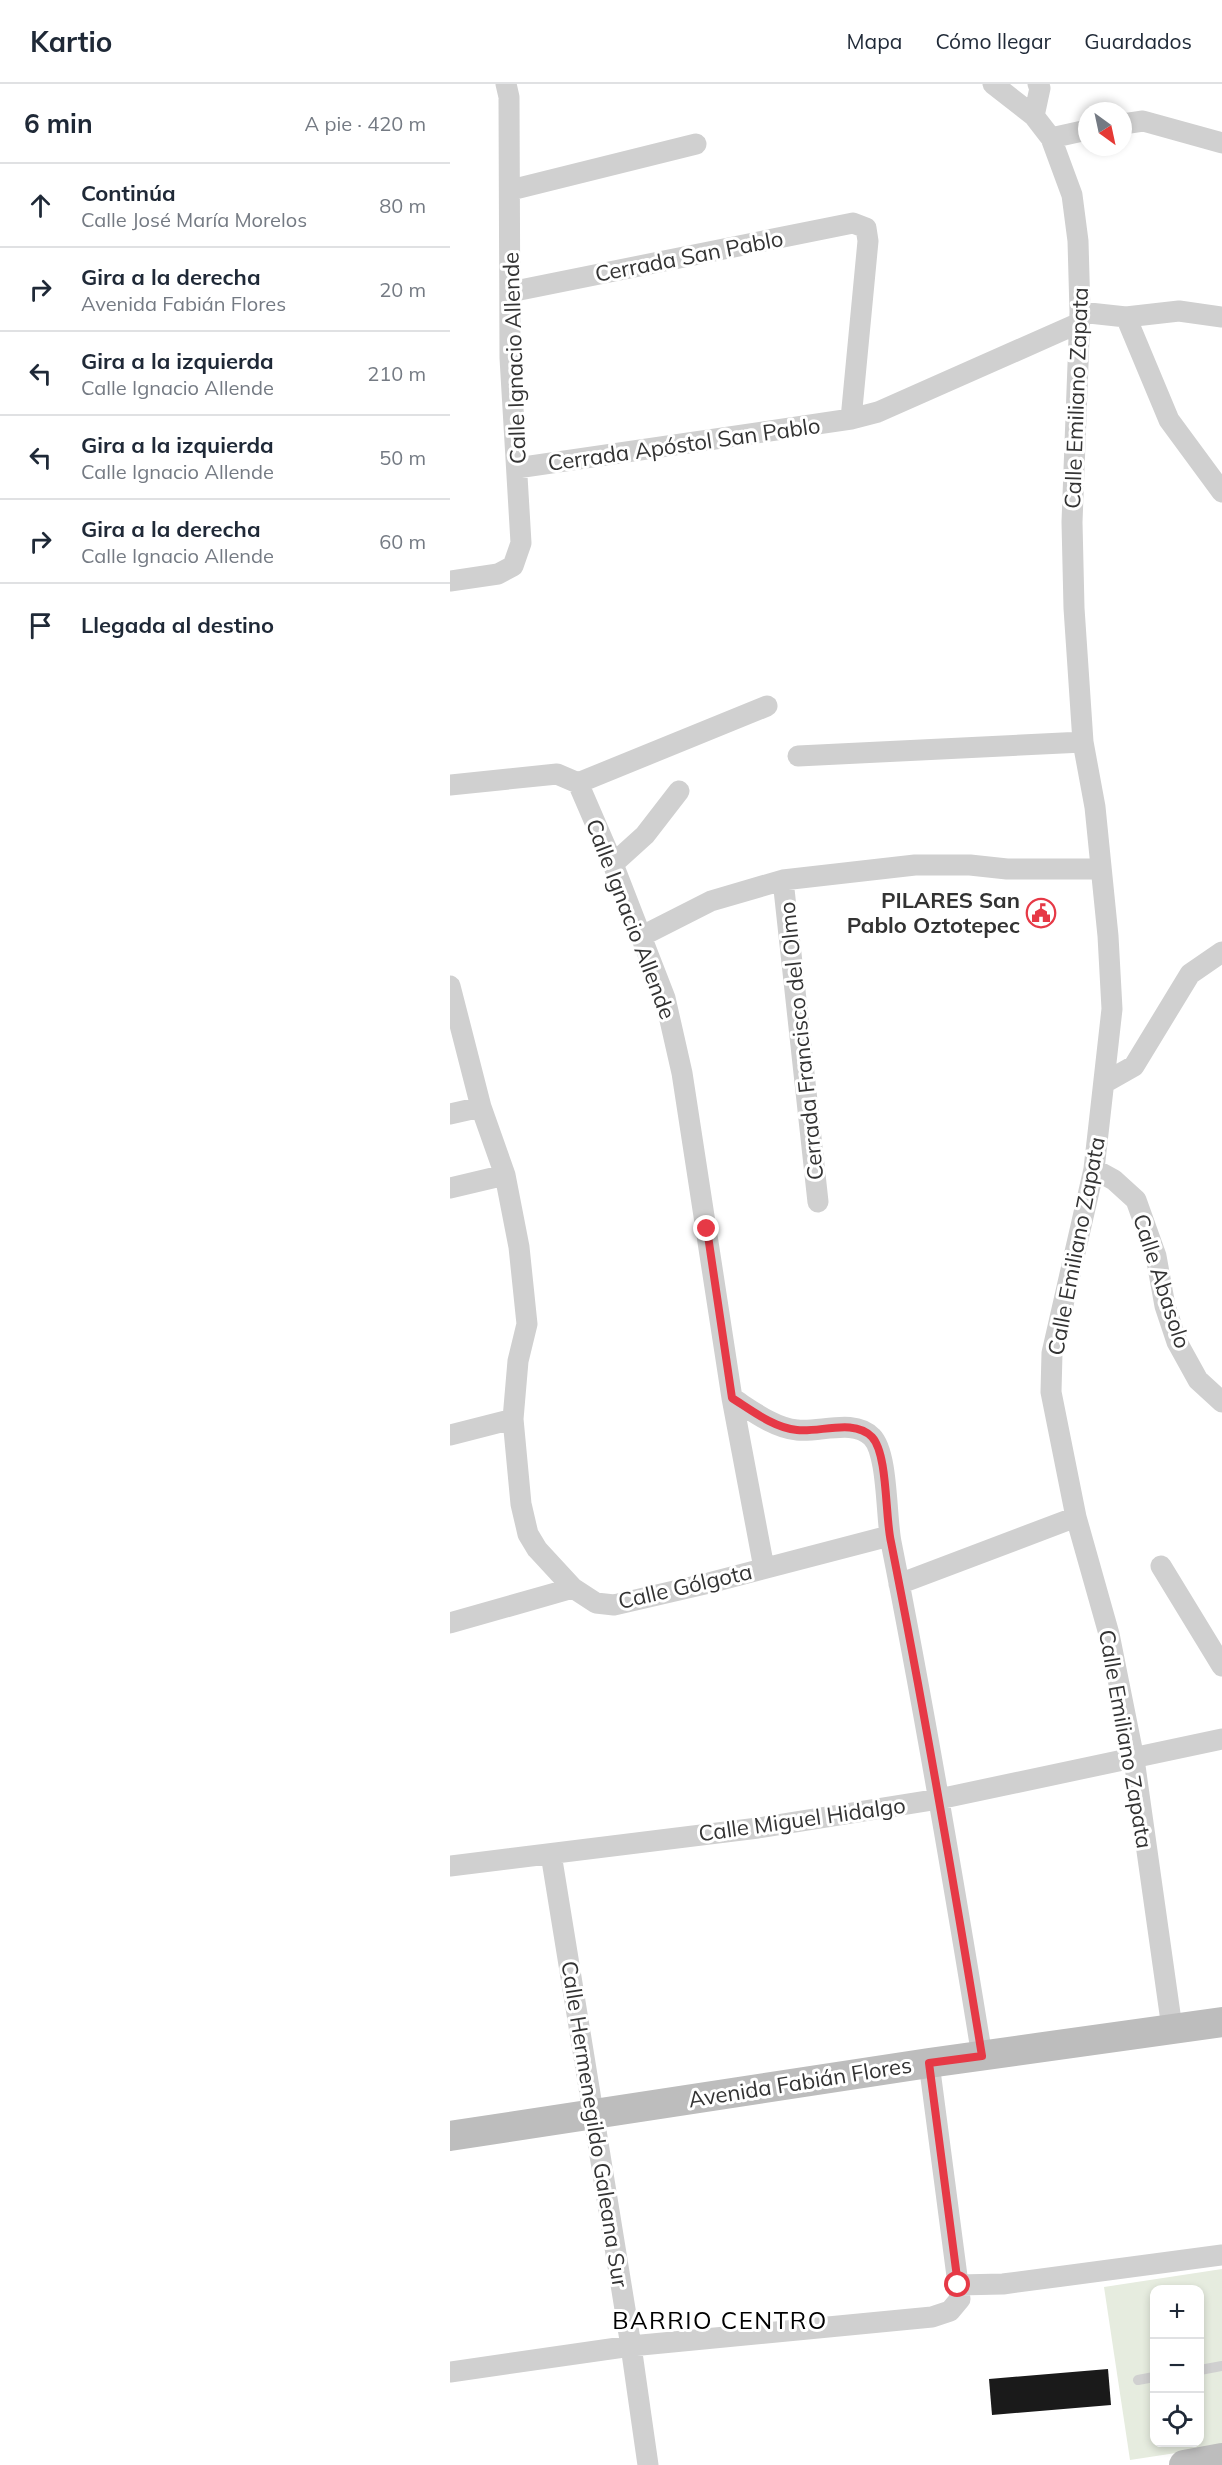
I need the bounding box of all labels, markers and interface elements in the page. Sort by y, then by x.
text: Kartio [30,24,112,59]
text: Mapa [847,28,902,54]
text: Cómo llegar [935,28,1051,54]
text: Guardados [1084,28,1192,54]
north arrow [1078,102,1132,156]
text: 6 min [24,107,93,140]
text: A pie · 420 m [305,111,426,136]
text: Continúa [81,179,176,207]
icon: ahead [24,189,57,222]
text: 80 m [379,193,426,218]
text: Calle José María Morelos [81,207,307,232]
street label: Cerrada San Pablo [593,224,785,288]
street label: Calle Ignacio Allende [496,251,532,465]
text: Gira a la derecha [81,263,261,291]
icon: right [24,273,57,306]
text: 20 m [379,277,426,302]
street label: Calle Emiliano Zapata [1058,287,1094,509]
text: Avenida Fabián Flores [81,291,286,316]
text: Gira a la izquierda [81,347,274,375]
icon: left [24,357,57,390]
text: 210 m [367,361,426,386]
text: Calle Ignacio Allende [81,375,274,400]
street label: Cerrada Apóstol San Pablo [546,411,822,477]
text: Gira a la izquierda [81,431,274,459]
icon: left [24,441,57,474]
text: 50 m [379,445,426,470]
text: Calle Ignacio Allende [81,459,274,484]
text: Gira a la derecha [81,515,261,543]
icon: right [24,525,57,558]
text: 60 m [379,529,426,554]
text: Calle Ignacio Allende [81,543,274,568]
icon: arrive [24,609,57,642]
text: Llegada al destino [81,611,274,639]
street label: Calle Ignacio Allende [580,815,682,1023]
place label: PILARES San Pablo Oztotepec [847,886,1020,939]
public building icon: PILARES San Pablo Oztotepec [1025,897,1057,929]
street label: Cerrada Francisco del Olmo [772,900,830,1182]
street label: Calle Emiliano Zapata [1041,1134,1111,1358]
street label: Calle Abasolo [1127,1210,1197,1352]
route end [693,1215,719,1241]
street label: Calle Gólgota [615,1557,755,1615]
street label: Calle Emiliano Zapata [1093,1627,1159,1851]
street label: Calle Miguel Hidalgo [697,1791,907,1847]
street label: Calle Hermenegildo Galeana Sur [555,1959,635,2289]
street label: Avenida Fabián Flores [686,2051,914,2113]
route start [944,2271,970,2297]
map controls [1150,2285,1204,2447]
button: + [1150,2285,1204,2339]
district label: BARRIO CENTRO [612,2305,828,2335]
button: − [1150,2339,1204,2393]
button: locate [1150,2393,1204,2447]

